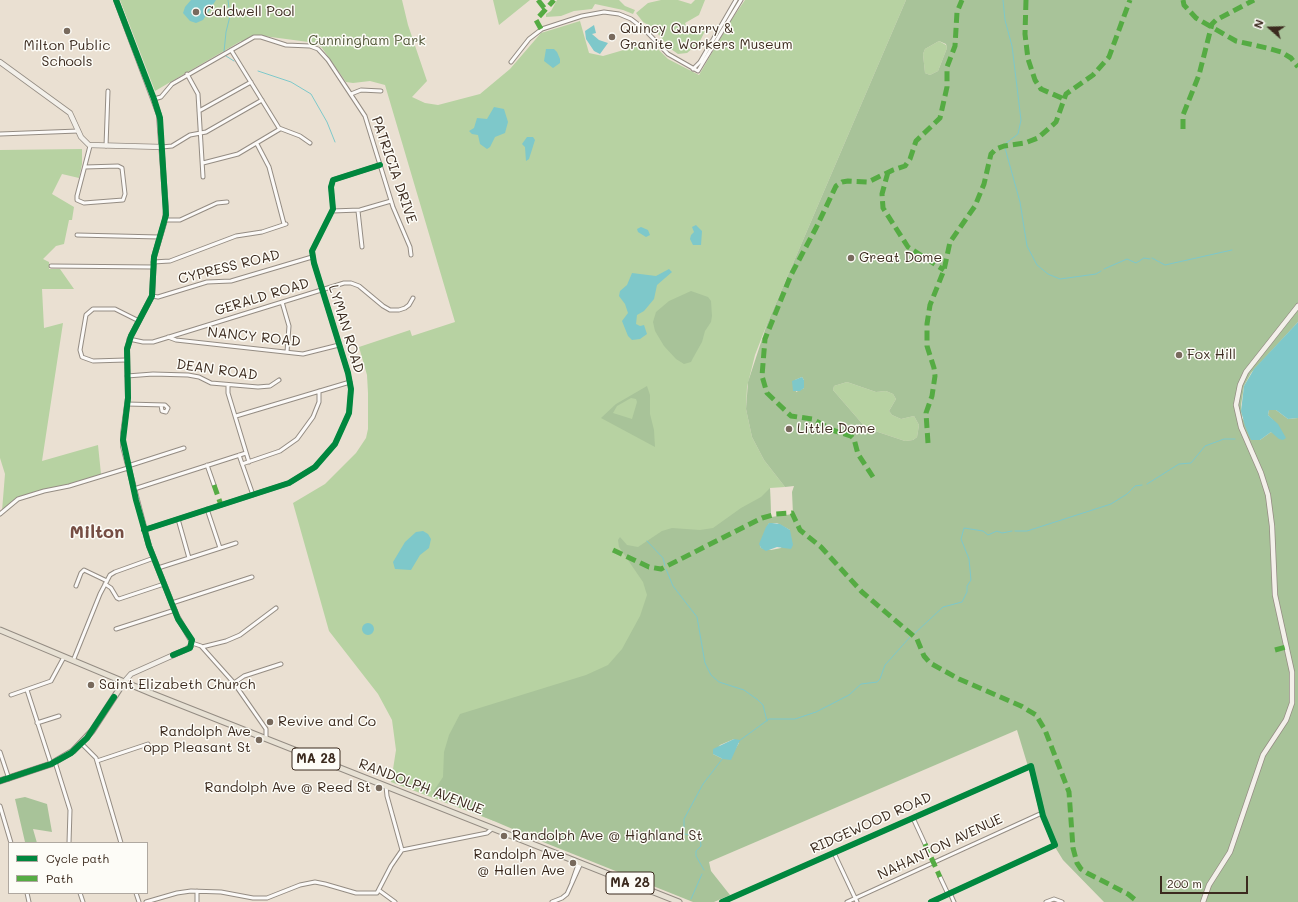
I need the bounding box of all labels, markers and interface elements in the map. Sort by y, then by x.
place label: Caldwell Pool [204,4,295,20]
marker: Caldwell Pool [191,7,201,17]
north arrow [1250,8,1290,48]
text: N [1250,17,1267,30]
place label: Quincy Quarry & Granite Workers Museum [620,21,793,54]
marker: Milton Public Schools [62,26,72,36]
marker: Quincy Quarry & Granite Workers Museum [607,32,617,42]
park label: Cunningham Park [308,33,426,49]
place label: Milton Public Schools [24,38,110,70]
street label: PATRICIA DRIVE [368,114,420,226]
street label: CYPRESS ROAD [176,246,282,288]
place label: Great Dome [859,250,942,266]
marker: Great Dome [846,253,856,263]
street label: GERALD ROAD [213,275,311,319]
street label: LYMAN ROAD [325,283,367,375]
street label: NANCY ROAD [207,324,301,350]
place label: Fox Hill [1187,347,1236,363]
marker: Fox Hill [1174,350,1184,360]
street label: DEAN ROAD [175,356,259,384]
place label: Little Dome [797,421,875,437]
marker: Little Dome [784,424,794,434]
district label: Milton [70,521,124,543]
place label: Saint Elizabeth Church [99,677,255,693]
marker: Saint Elizabeth Church [86,680,96,690]
place label: Revive and Co [278,714,376,730]
marker: Revive and Co [265,717,275,727]
place label: Randolph Ave opp Pleasant St [144,724,251,756]
marker: Randolph Ave opp Pleasant St [254,735,264,745]
road number: MA 28 [292,748,340,770]
street label: RANDOLPH AVENUE [356,755,486,819]
place label: Randolph Ave @ Reed St [204,780,371,796]
marker: Randolph Ave @ Reed St [374,783,384,793]
street label: RIDGEWOOD ROAD [808,789,934,857]
street label: NAHANTON AVENUE [875,811,1005,883]
place label: Randolph Ave @ Highland St [512,828,703,844]
marker: Randolph Ave @ Highland St [499,831,509,841]
legend [8,842,148,894]
place label: Randolph Ave @ Hallen Ave [473,847,565,880]
text: Cycle path [46,850,109,866]
marker: Randolph Ave @ Hallen Ave [568,858,578,868]
scale bar [1162,868,1250,894]
text: Path [46,870,73,886]
road number: MA 28 [606,872,654,894]
text: 200 m [1167,875,1202,891]

